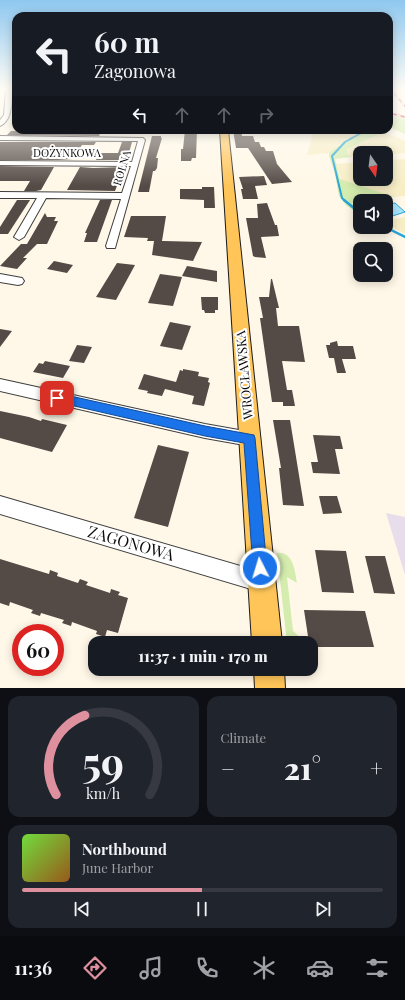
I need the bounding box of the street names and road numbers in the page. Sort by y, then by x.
street label: DOŻYNKOWA [33,145,101,160]
street label: ROLNA [109,148,134,187]
street label: WROCŁAWSKA [231,329,256,421]
street label: ZAGONOWA [86,520,178,565]

